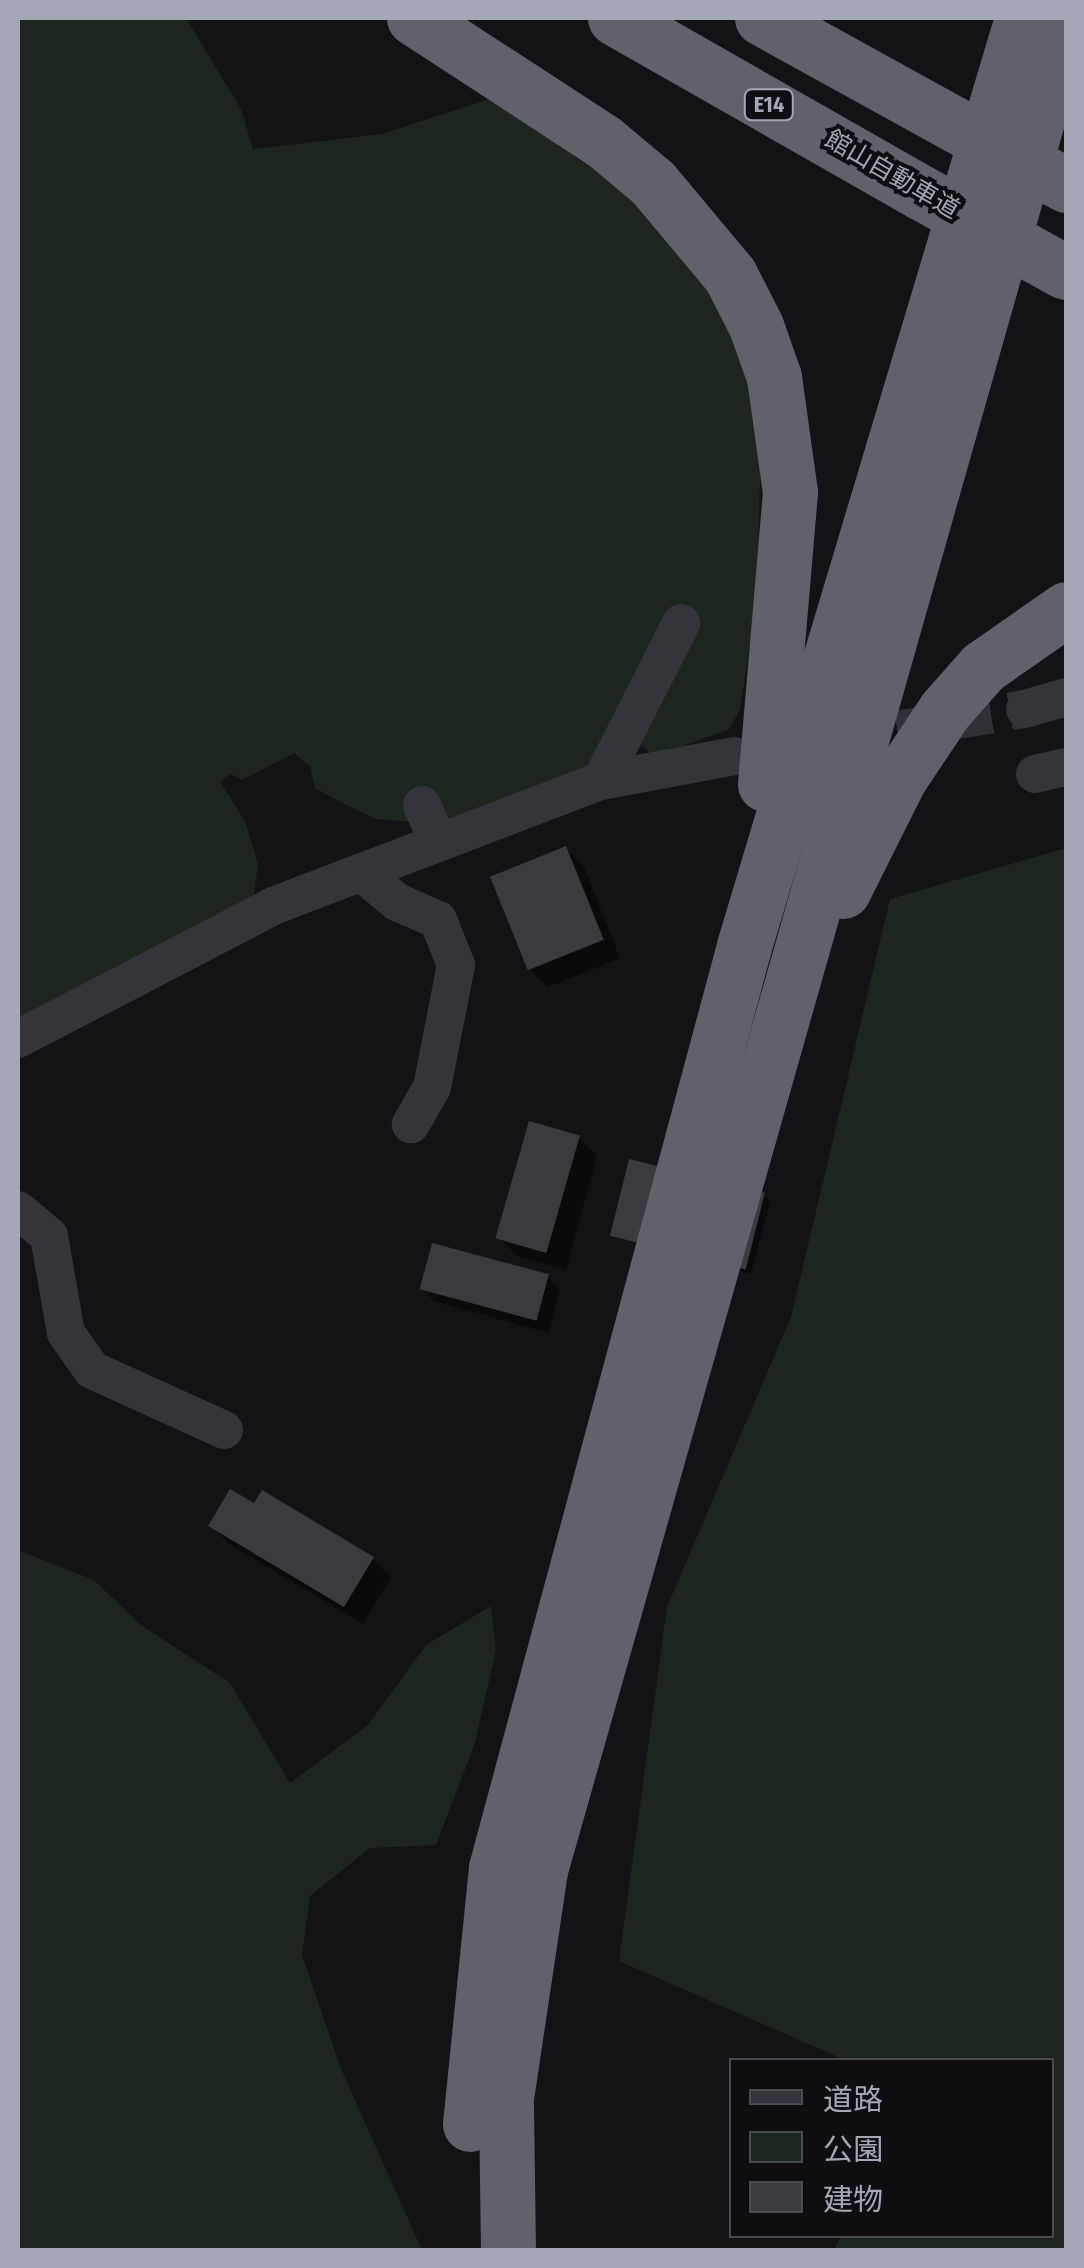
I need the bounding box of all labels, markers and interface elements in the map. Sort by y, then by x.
road number: E14 [742,88,796,122]
street label: 館山自動車道 [820,125,964,225]
legend [729,2058,1054,2238]
text: 道路 [823,2082,883,2118]
text: 公園 [823,2132,883,2168]
text: 建物 [823,2182,883,2218]

